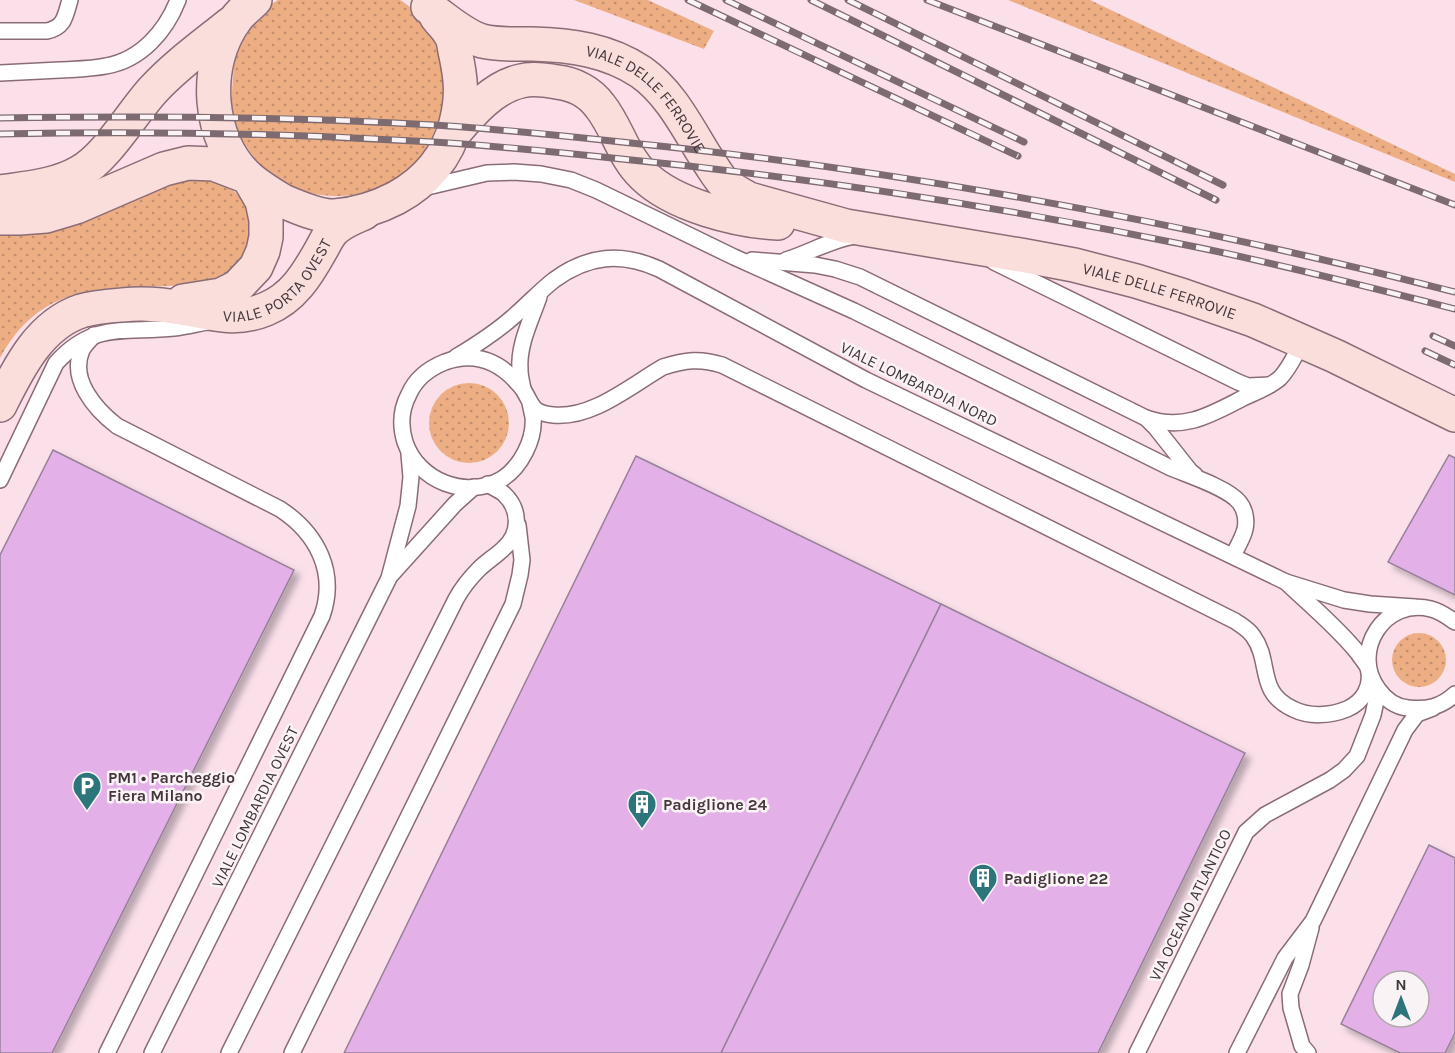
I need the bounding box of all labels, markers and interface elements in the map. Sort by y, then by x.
street label: VIALE DELLE FERROVIE [584,40,710,156]
street label: VIALE PORTA OVEST [222,235,335,325]
street label: VIALE DELLE FERROVIE [1081,258,1239,323]
street label: VIALE LOMBARDIA NORD [837,338,1001,430]
street label: VIALE LOMBARDIA OVEST [208,723,302,891]
place label: PM1 • Parcheggio Fiera Milano [108,768,235,805]
parking icon: PM1 • Parcheggio Fiera Milano [71,770,103,812]
building icon: Padiglione 24 [626,788,658,830]
place label: Padiglione 24 [663,795,767,814]
street label: VIA OCEANO ATLANTICO [1145,826,1235,984]
building icon: Padiglione 22 [967,862,999,904]
place label: Padiglione 22 [1004,869,1108,888]
north arrow [1371,969,1431,1029]
text: N [1395,975,1407,994]

